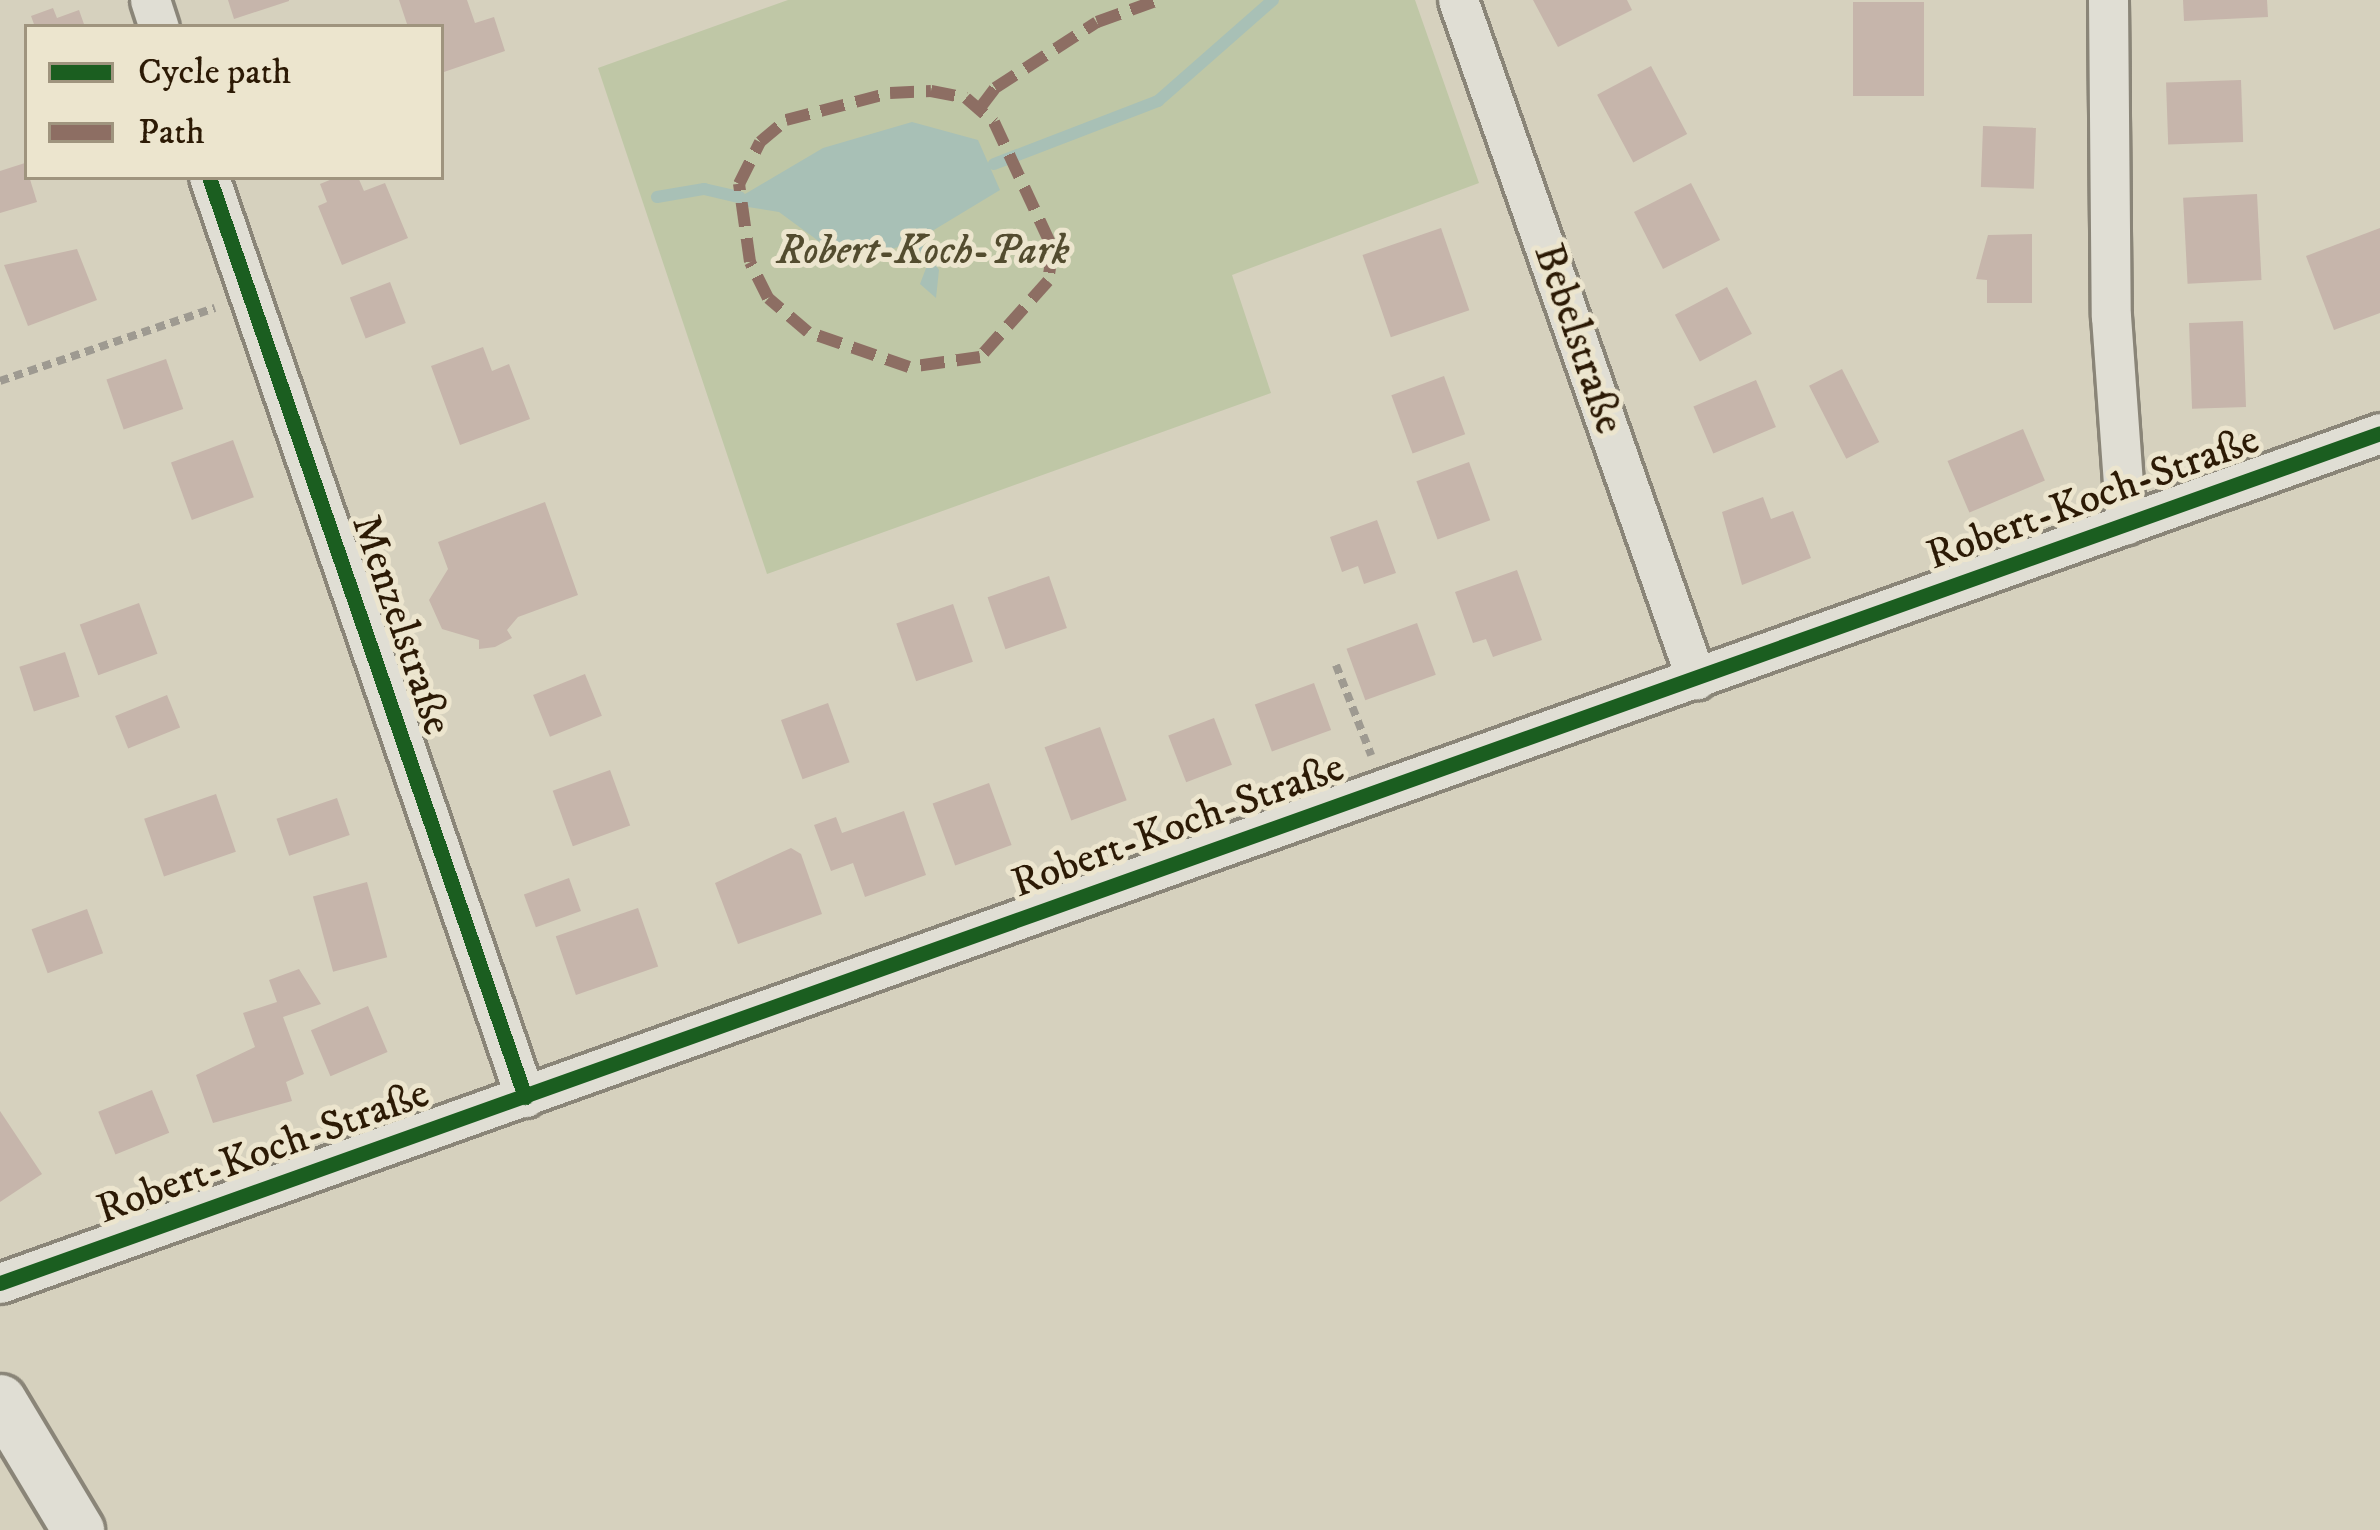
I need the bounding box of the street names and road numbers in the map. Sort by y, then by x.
street label: Bebelstraße [1522,237,1634,441]
street label: Robert-Koch-Straße [1920,415,2266,581]
street label: Menzelstraße [340,508,462,742]
street label: Robert-Koch-Straße [1005,743,1351,909]
street label: Robert-Koch-Straße [90,1069,436,1235]

